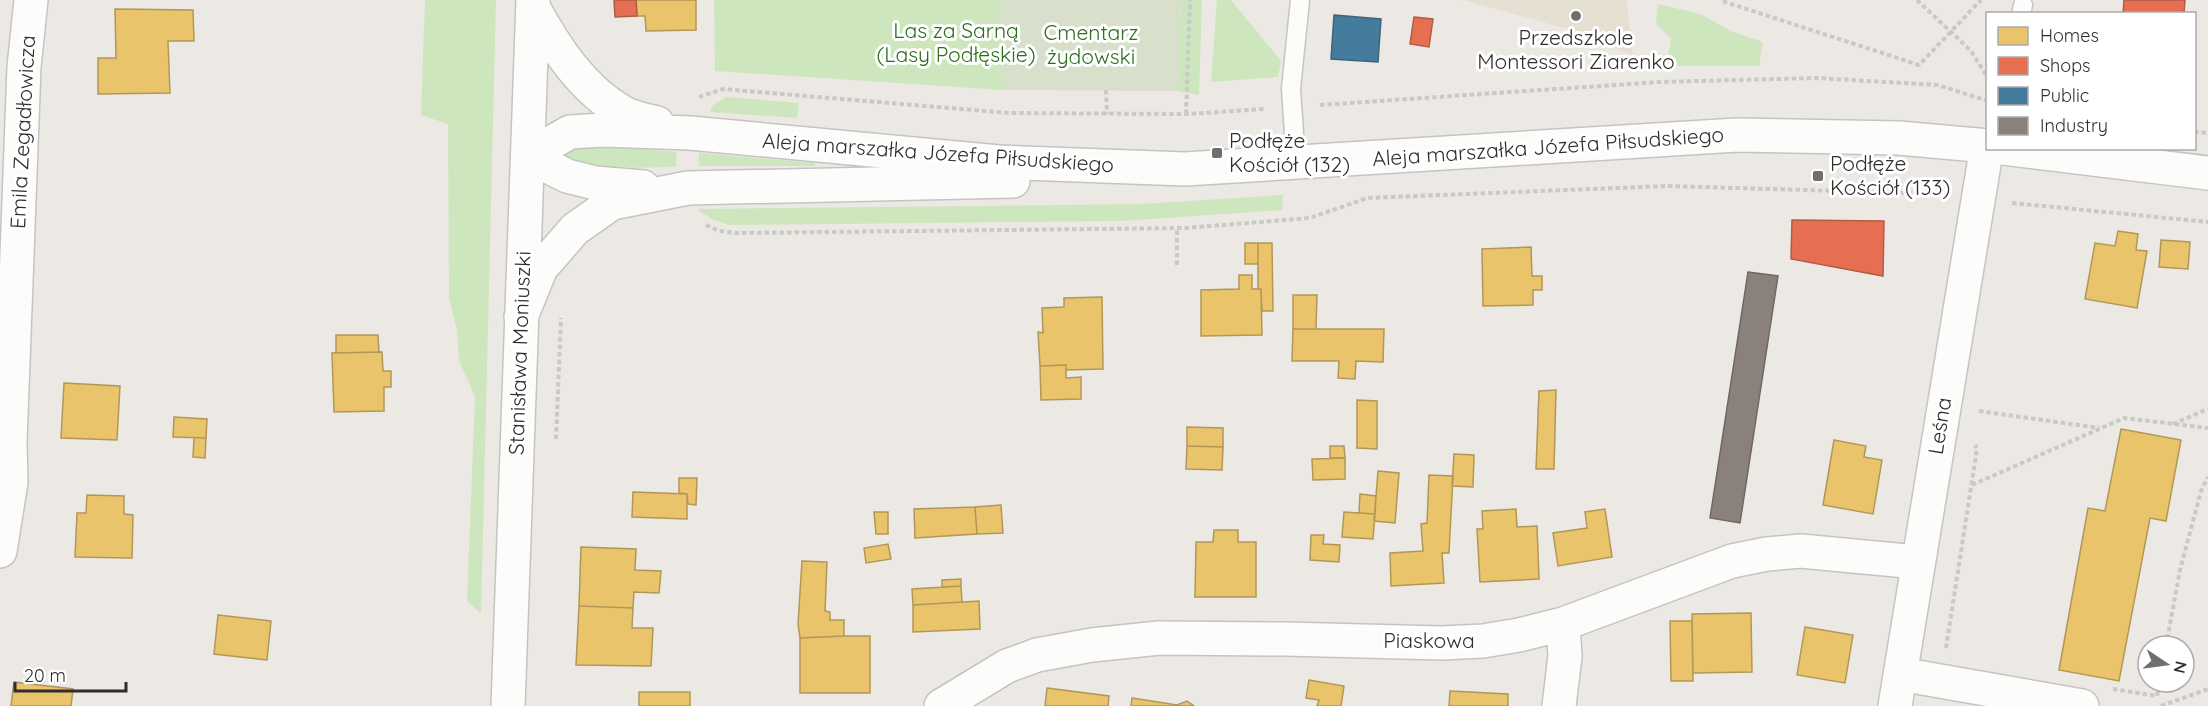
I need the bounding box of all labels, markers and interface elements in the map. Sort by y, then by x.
marker: Przedszkole Montessori Ziarenko [1569,9,1583,23]
legend [1986,12,2196,150]
park label: Las za Sarną (Lasy Podłęskie) [877,17,1036,67]
park label: Cmentarz żydowski [1044,19,1138,69]
place label: Przedszkole Montessori Ziarenko [1477,24,1675,74]
text: Homes [2040,24,2099,47]
street label: Emila Zegadłowicza [4,34,40,229]
text: Shops [2040,54,2091,77]
text: Public [2040,84,2089,107]
text: Industry [2040,114,2108,137]
street label: Aleja marszałka Józefa Piłsudskiego [1371,121,1725,171]
street label: Aleja marszałka Józefa Piłsudskiego [761,127,1115,177]
place label: Podłęże Kościół (132) [1229,127,1350,177]
marker: Podłęże Kościół (132) [1210,146,1224,160]
place label: Podłęże Kościół (133) [1830,150,1950,200]
marker: Podłęże Kościół (133) [1811,169,1825,183]
street label: Stanisława Moniuszki [502,250,536,455]
street label: Leśna [1922,395,1956,456]
street label: Piaskowa [1383,627,1475,653]
north arrow [2136,634,2196,694]
scale bar [15,655,126,693]
text: N [2170,659,2192,675]
text: 20 m [24,664,66,687]

